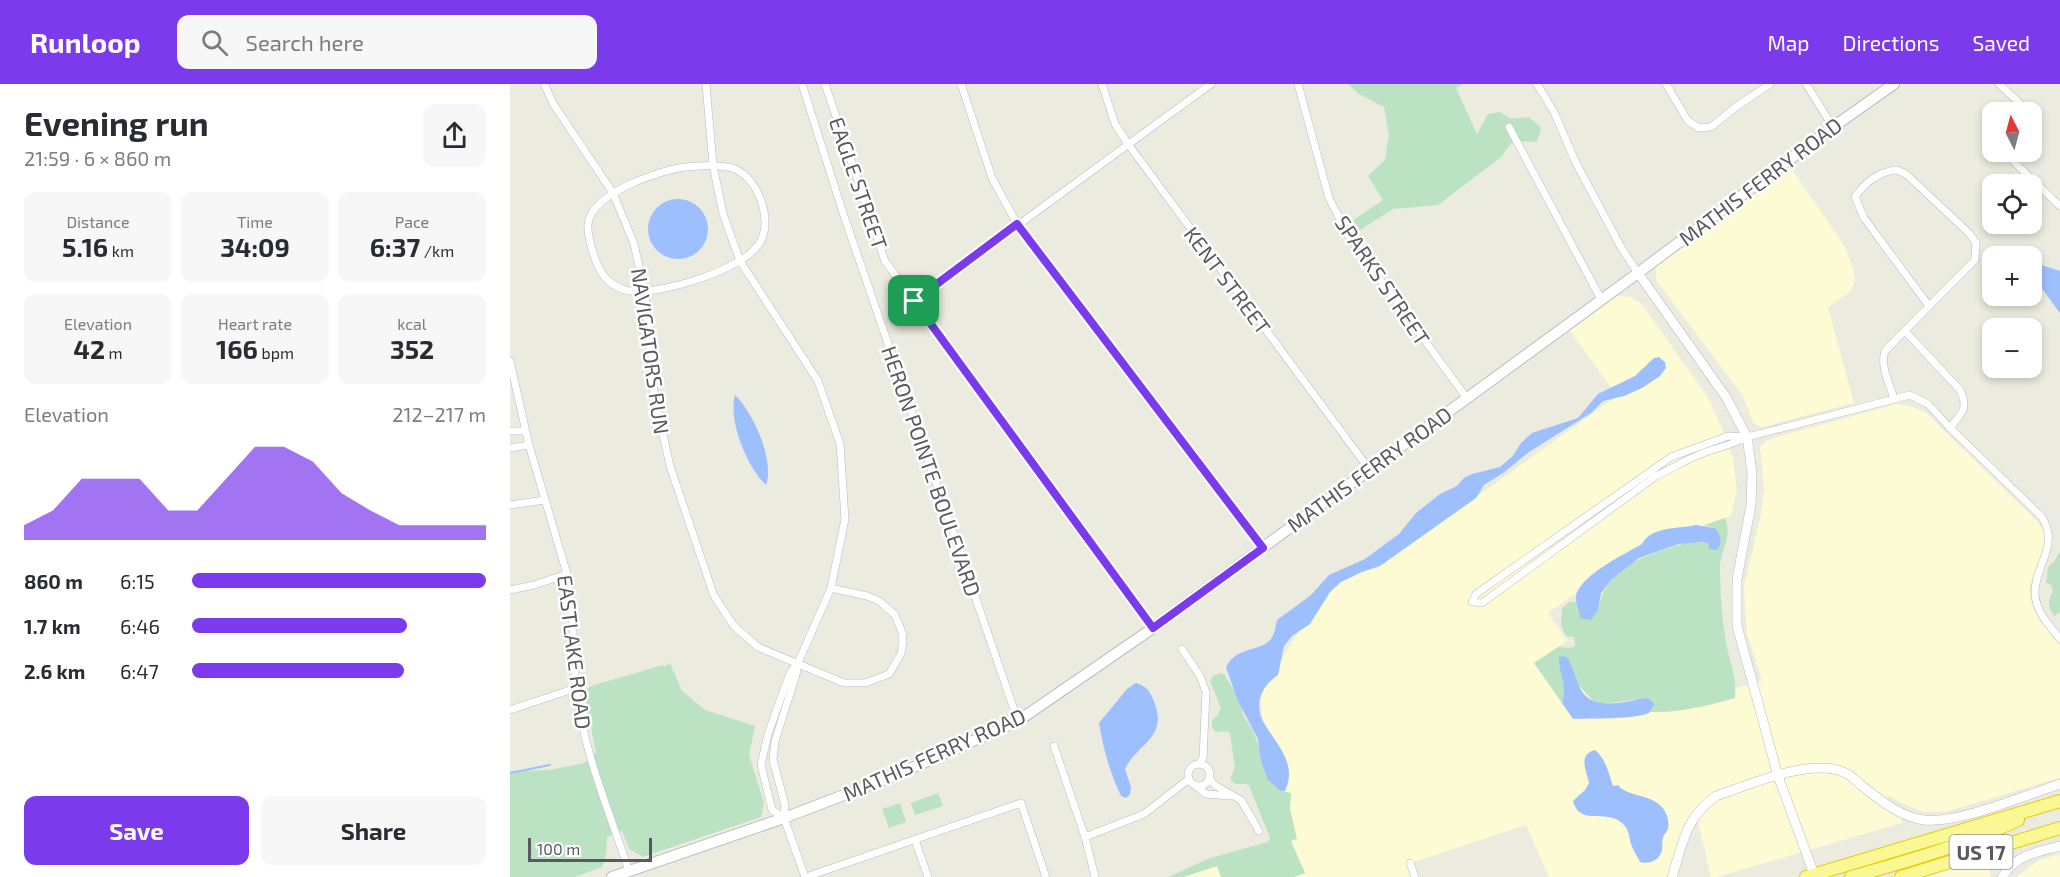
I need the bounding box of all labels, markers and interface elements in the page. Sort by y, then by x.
search box [177,15,597,69]
text: Runloop [30,25,141,59]
icon: search [198,26,231,59]
text: Search here [246,29,364,55]
text: Map [1767,30,1810,55]
text: Directions [1843,30,1939,55]
text: Saved [1972,30,2030,55]
north arrow [1982,102,2042,162]
map controls [1982,102,2042,378]
text: Evening run [24,103,209,143]
button: share [423,104,486,167]
street label: MATHIS FERRY ROAD [1674,112,1846,250]
street label: EAGLE STREET [825,114,893,252]
text: 21:59 · 6 × 860 m [24,146,171,170]
button: locate [1982,174,2042,234]
street label: SPARKS STREET [1330,210,1436,350]
text: Distance [66,212,130,231]
text: Time [237,212,273,231]
text: Pace [395,212,429,231]
street label: KENT STREET [1180,221,1276,339]
text: 5.16 [62,231,108,262]
text: 34:09 [220,231,290,262]
text: 6:37 [370,231,420,262]
text: km [108,241,134,260]
text: /km [420,241,454,260]
button: + [1982,246,2042,306]
street label: NAVIGATORS RUN [627,266,675,436]
pin [888,275,939,326]
icon: arrive [897,284,930,317]
text: Elevation [64,314,132,333]
text: Heart rate [218,314,292,333]
text: kcal [397,314,427,333]
button: − [1982,318,2042,378]
text: 42 [73,333,105,364]
text: 166 [216,333,258,364]
text: 352 [390,333,434,364]
street label: HERON POINTE BOULEVARD [877,342,987,600]
text: m [105,343,123,362]
text: bpm [258,343,294,362]
street label: MATHIS FERRY ROAD [1282,401,1456,537]
text: Elevation [24,402,109,426]
text: 212–217 m [392,402,486,426]
text: 860 m [24,569,83,593]
text: 6:15 [120,569,155,593]
street label: EASTLAKE ROAD [553,573,597,731]
text: 1.7 km [24,614,81,638]
text: 6:46 [120,614,160,638]
text: 2.6 km [24,659,85,683]
text: 6:47 [120,659,159,683]
street label: MATHIS FERRY ROAD [839,702,1029,806]
button: Save [24,796,249,865]
button: Share [261,796,486,865]
scale bar [528,835,652,862]
road number: US 17 [1950,835,2012,869]
text: 100 m [537,839,580,858]

